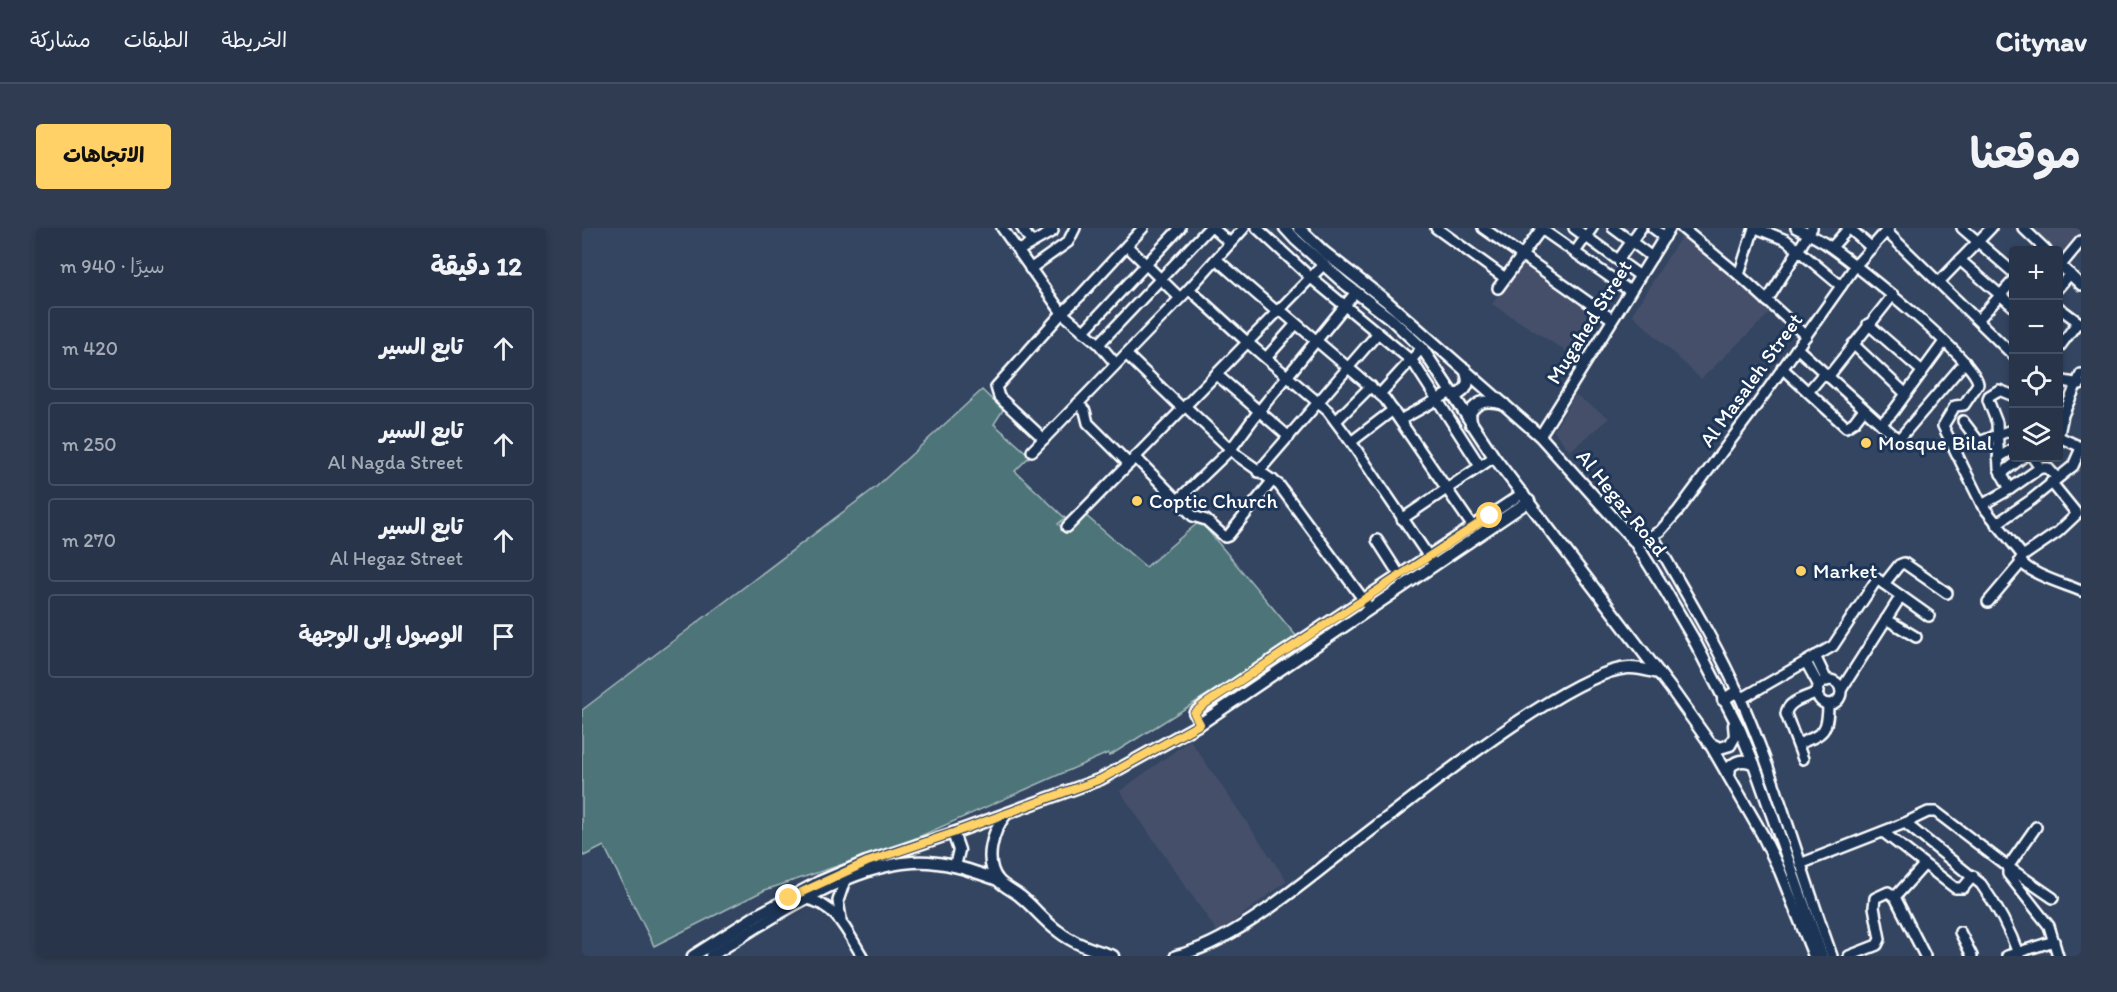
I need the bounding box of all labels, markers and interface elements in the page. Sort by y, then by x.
text: Citynav [1996,24,2087,58]
text: مشاركة [30,27,91,52]
text: الطبقات [124,27,189,52]
text: الخريطة [222,27,287,52]
button: الاتجاهات [36,124,171,189]
text: موقعنا [1970,128,2081,179]
map controls [2009,246,2063,462]
button: + [2009,246,2063,300]
text: 12 دقيقة [430,250,522,282]
text: سيرًا · 940 m [60,254,165,278]
street label: Mugahed Street [1540,255,1637,388]
button: − [2009,300,2063,354]
street label: Al Masaleh Street [1694,308,1808,451]
icon: ahead [487,332,520,365]
text: تابع السير [380,333,463,360]
text: 420 m [62,336,118,360]
button: locate [2009,354,2063,408]
button: layers [2009,408,2063,462]
text: تابع السير [380,417,463,444]
icon: ahead [487,428,520,461]
place label: Mosque Bilal [1878,430,1993,455]
text: 250 m [62,432,117,456]
marker: Mosque Bilal [1859,436,1873,450]
street label: Al Hegaz Road [1572,444,1673,562]
text: Al Nagda Street [328,450,463,474]
place label: Coptic Church [1149,488,1278,513]
marker: Coptic Church [1130,494,1144,508]
route start [1476,502,1502,528]
text: تابع السير [380,513,463,540]
icon: ahead [487,524,520,557]
text: 270 m [62,528,116,552]
text: Al Hegaz Street [330,546,463,570]
place label: Market [1813,558,1877,583]
marker: Market [1794,564,1808,578]
icon: arrive [487,620,520,653]
text: الوصول إلى الوجهة [298,621,463,648]
route end [775,884,801,910]

